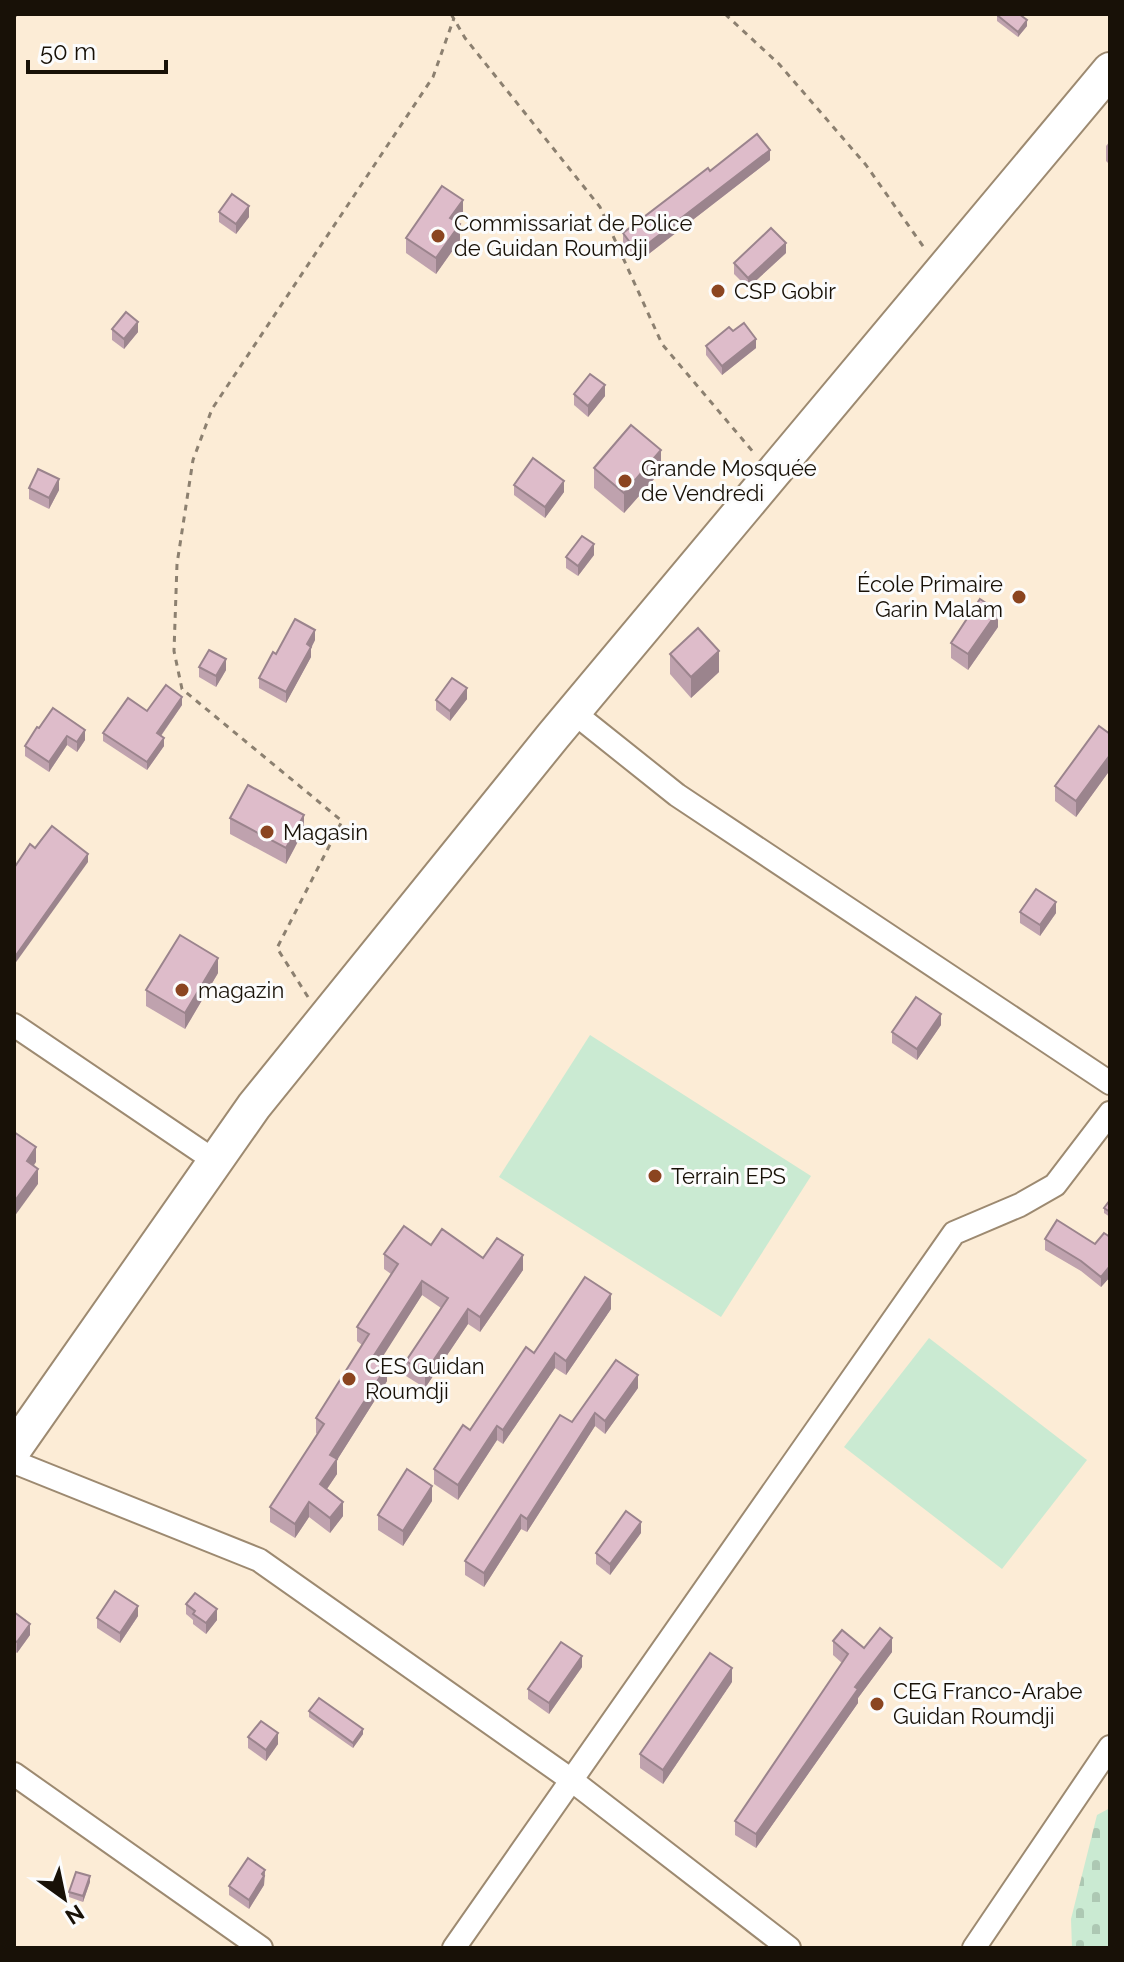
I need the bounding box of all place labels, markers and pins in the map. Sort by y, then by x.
place label: Commissariat de Police de Guidan Roumdji [454,210,693,261]
marker: Commissariat de Police de Guidan Roumdji [429,227,447,245]
place label: CSP Gobir [734,278,836,304]
marker: CSP Gobir [709,282,727,300]
place label: Grande Mosquée de Vendredi [641,455,817,506]
marker: Grande Mosquée de Vendredi [616,472,634,490]
place label: École Primaire Garin Malam [857,571,1003,622]
marker: École Primaire Garin Malam [1010,588,1028,606]
place label: Magasin [283,819,368,845]
marker: Magasin [258,823,276,841]
place label: magazin [198,977,284,1003]
marker: magazin [173,981,191,999]
place label: Terrain EPS [671,1163,786,1189]
marker: Terrain EPS [646,1167,664,1185]
place label: CES Guidan Roumdji [365,1353,484,1404]
marker: CES Guidan Roumdji [340,1370,358,1388]
place label: CEG Franco-Arabe Guidan Roumdji [893,1678,1083,1729]
marker: CEG Franco-Arabe Guidan Roumdji [868,1695,886,1713]

